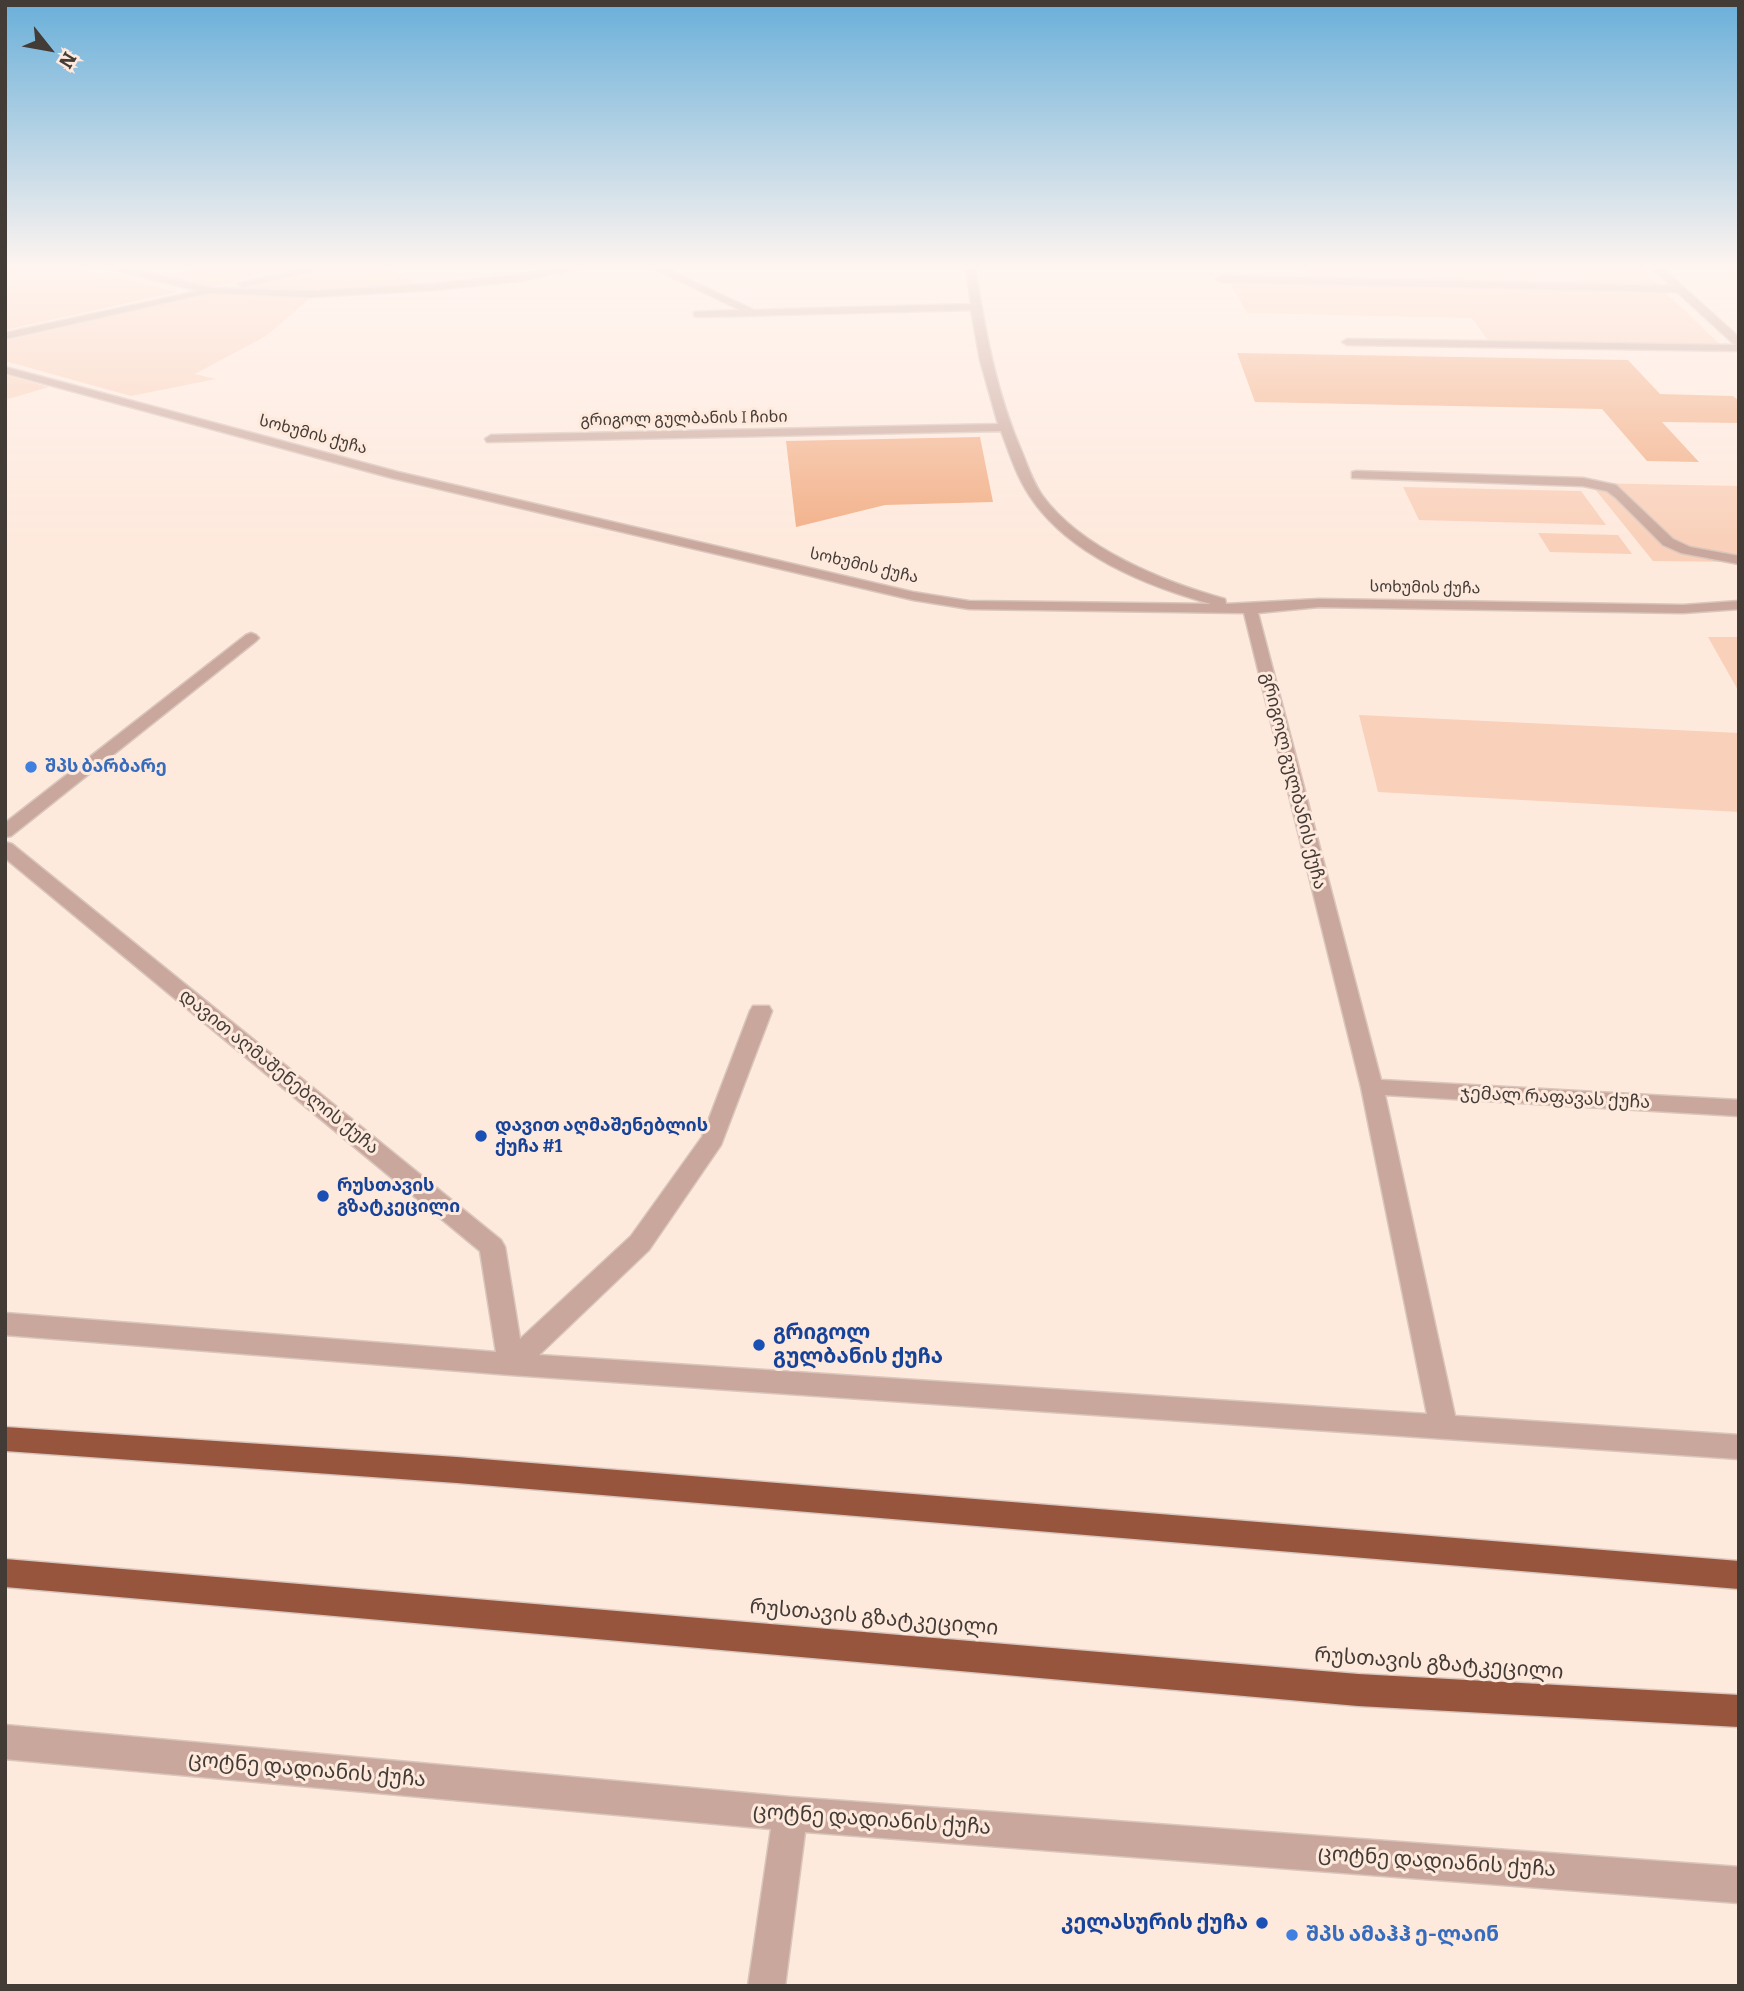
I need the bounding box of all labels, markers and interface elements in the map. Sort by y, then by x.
north arrow [14,14,84,84]
text: N [54,48,81,72]
street label: გრიგოლ გულბანის I ჩიხი [580,408,788,430]
street label: სოხუმის ქუჩა [257,411,369,459]
street label: სოხუმის ქუჩა [808,544,920,588]
street label: სოხუმის ქუჩა [1369,577,1481,599]
street label: გრიგოლ გულბანის ქუჩა [1256,670,1330,892]
place label: შპს ბარბარე [45,756,167,778]
marker: შპს ბარბარე [23,759,39,775]
street label: დავით აღმაშენებლის ქუჩა [175,985,383,1159]
street label: ჯემალ რაფავას ქუჩა [1459,1082,1651,1114]
place label: დავით აღმაშენებლის ქუჩა #1 [495,1115,708,1158]
marker: დავით აღმაშენებლის ქუჩა #1 [473,1128,489,1144]
place label: რუსთავის გზატკეცილი [337,1175,460,1218]
marker: რუსთავის გზატკეცილი [315,1188,331,1204]
place label: გრიგოლ გულბანის ქუჩა [773,1320,943,1370]
marker: გრიგოლ გულბანის ქუჩა [751,1337,767,1353]
street label: რუსთავის გზატკეცილი [749,1595,999,1641]
street label: რუსთავის გზატკეცილი [1314,1643,1564,1685]
street label: ცოტნე დადიანის ქუჩა [187,1747,427,1793]
street label: ცოტნე დადიანის ქუჩა [752,1799,992,1841]
street label: ცოტნე დადიანის ქუჩა [1317,1841,1557,1883]
place label: კელასურის ქუჩა [1061,1910,1248,1936]
marker: კელასურის ქუჩა [1254,1915,1270,1931]
place label: შპს ამაჰჰ ე-ლაინ [1306,1922,1499,1948]
marker: შპს ამაჰჰ ე-ლაინ [1284,1927,1300,1943]

